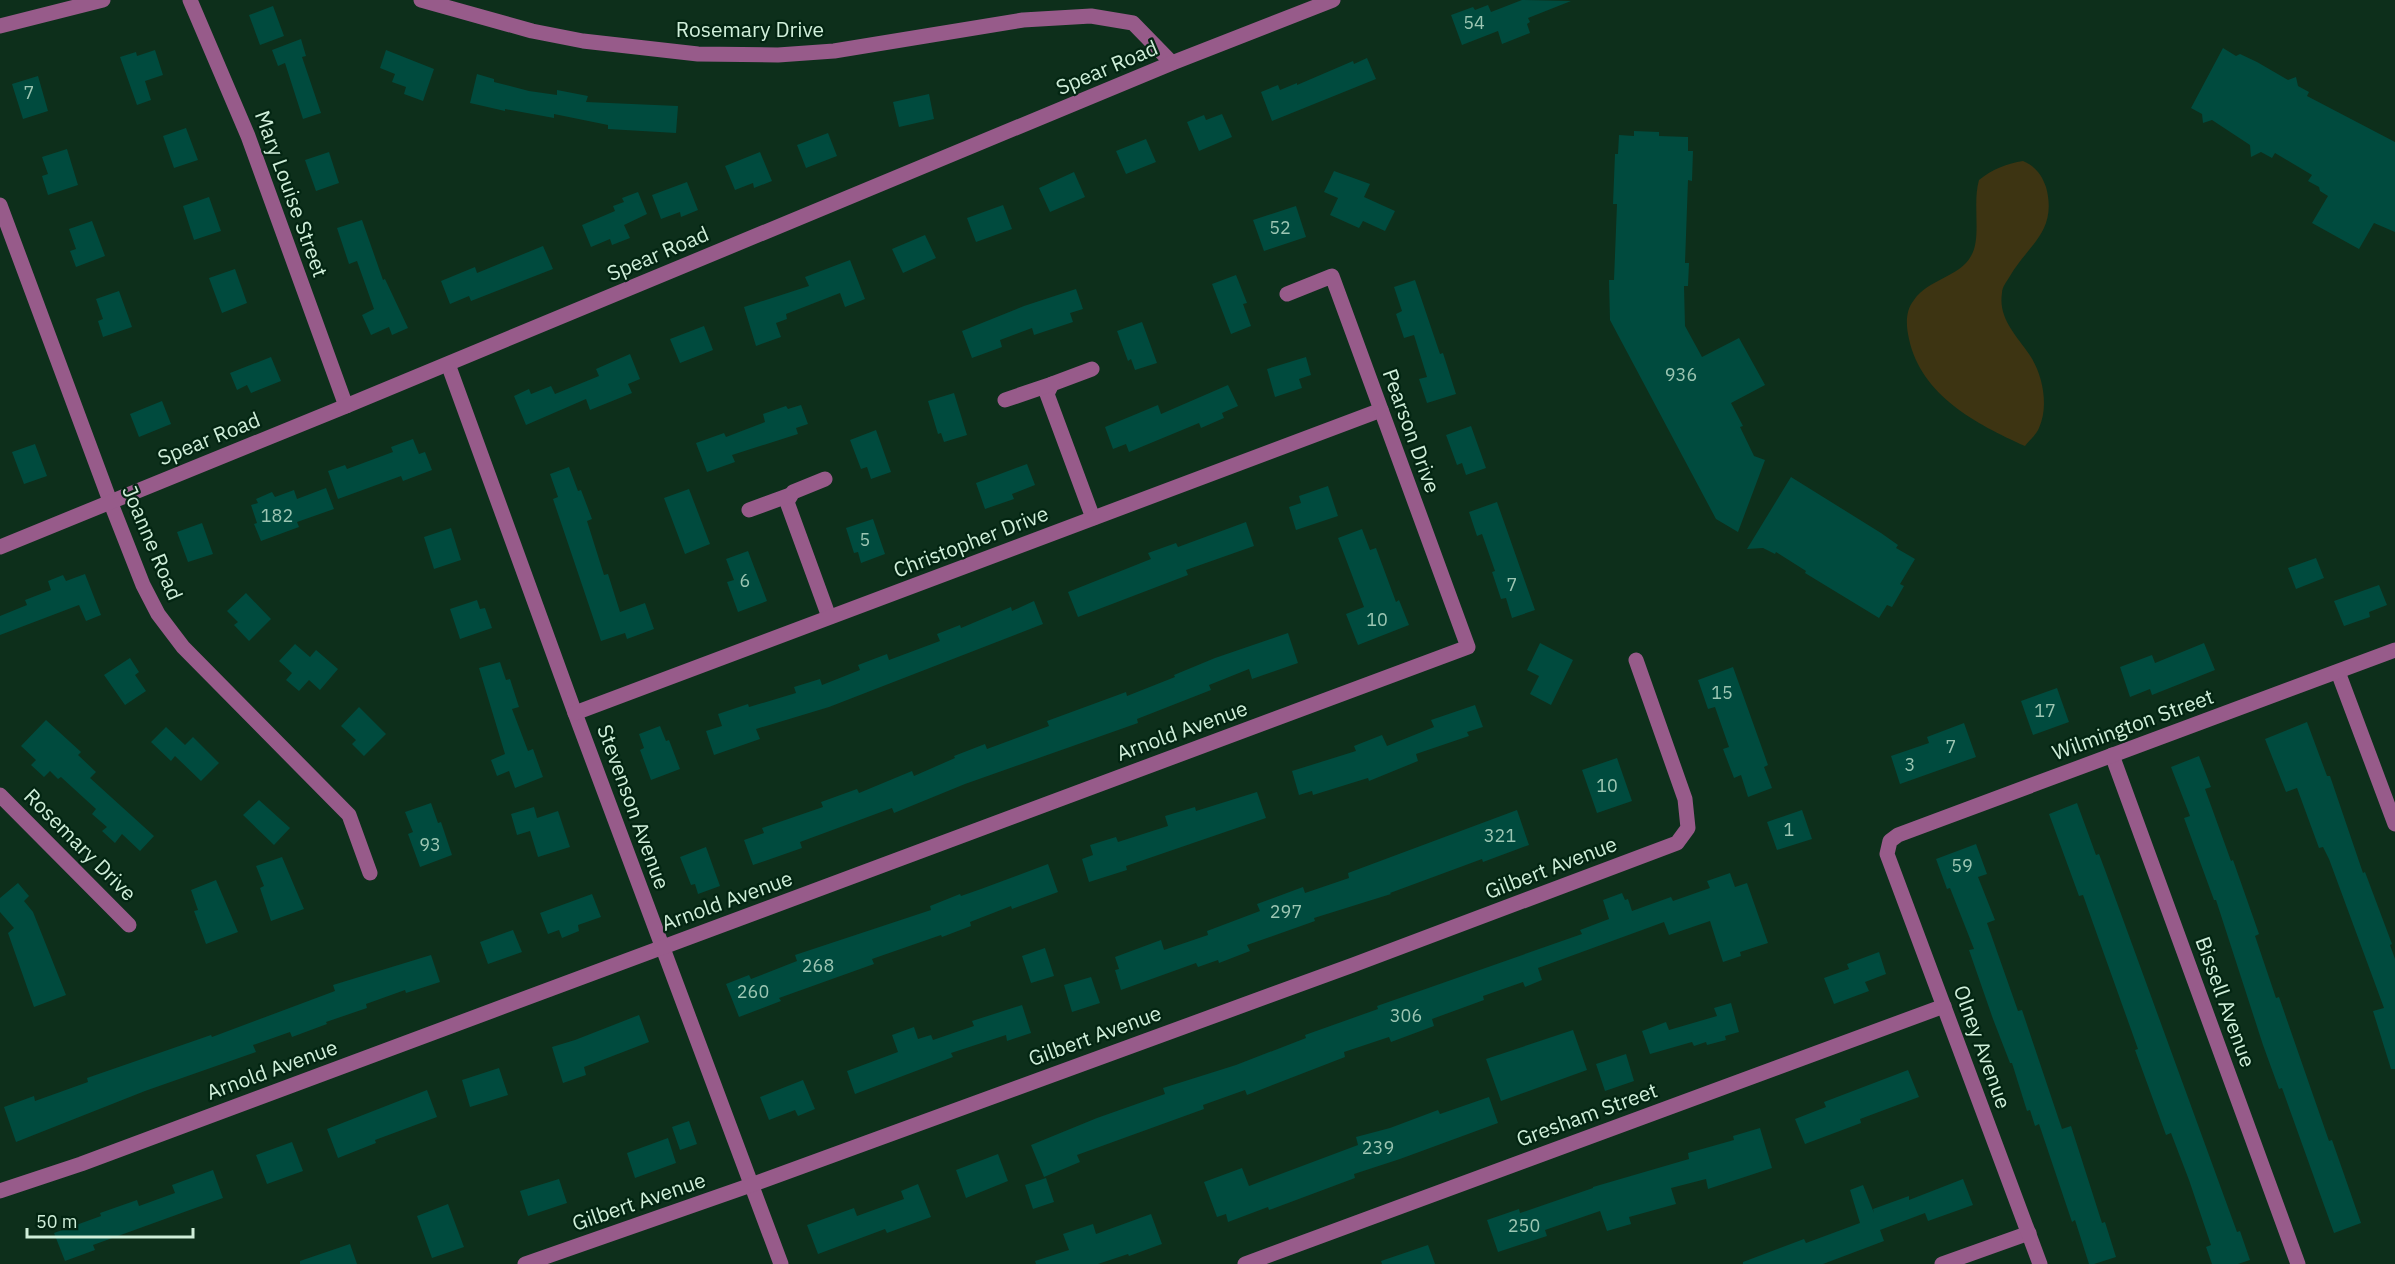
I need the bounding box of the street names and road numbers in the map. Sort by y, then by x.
street label: Rosemary Drive [676,15,824,43]
street label: Spear Road [1051,33,1162,101]
street label: Mary Louise Street [249,107,335,281]
street label: Spear Road [602,219,713,287]
street label: Pearson Drive [1376,365,1447,497]
street label: Spear Road [153,405,264,471]
street label: Joanne Road [116,481,190,604]
street label: Christopher Drive [889,499,1052,584]
street label: Wilmington Street [2048,682,2217,766]
street label: Arnold Avenue [1112,693,1251,767]
street label: Stevenson Avenue [591,720,677,893]
street label: Rosemary Drive [18,782,143,907]
street label: Gilbert Avenue [1480,829,1621,905]
street label: Arnold Avenue [657,863,796,937]
street label: Bissell Avenue [2189,932,2263,1071]
street label: Olney Avenue [1948,981,2018,1112]
street label: Gilbert Avenue [1024,998,1165,1072]
street label: Arnold Avenue [202,1032,341,1106]
street label: Gresham Street [1512,1076,1661,1153]
street label: Gilbert Avenue [568,1165,709,1237]

